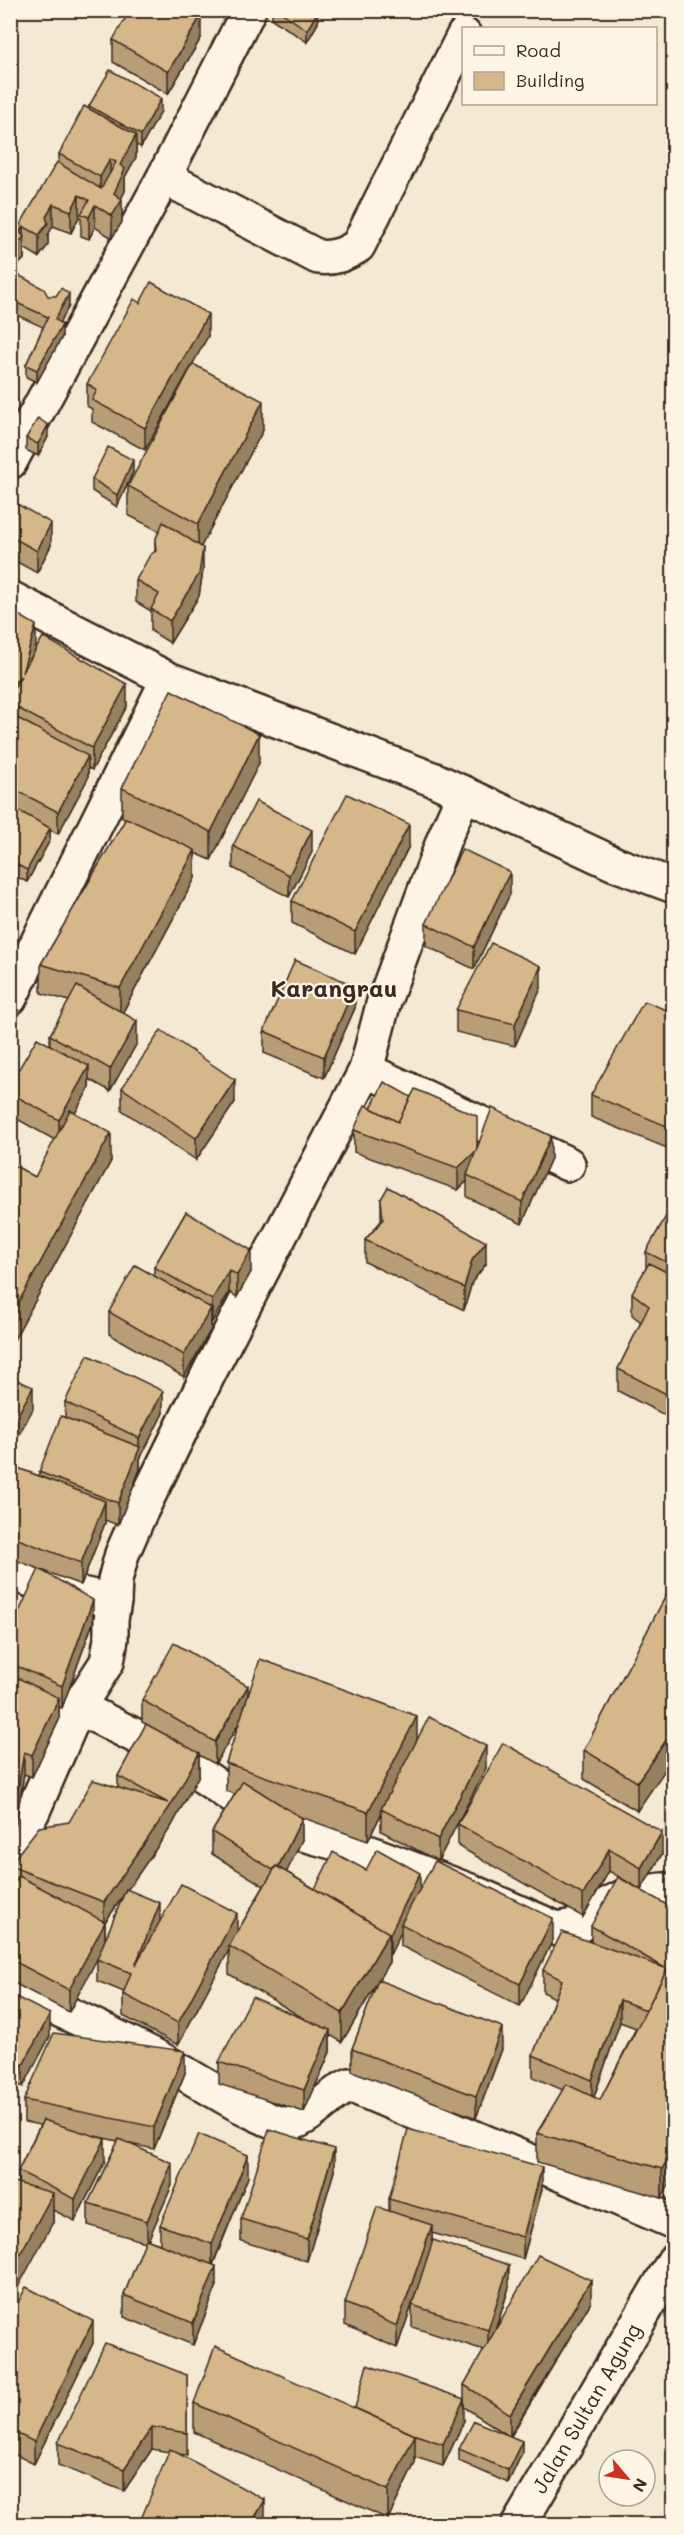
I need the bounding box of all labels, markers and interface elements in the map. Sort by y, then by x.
legend [462,27,657,105]
text: Road [516,38,561,62]
text: Building [516,68,584,92]
district label: Karangrau [271,972,397,1003]
street label: Jalan Sultan Agung [525,2318,646,2498]
north arrow [597,2448,657,2508]
text: N [628,2475,653,2496]

